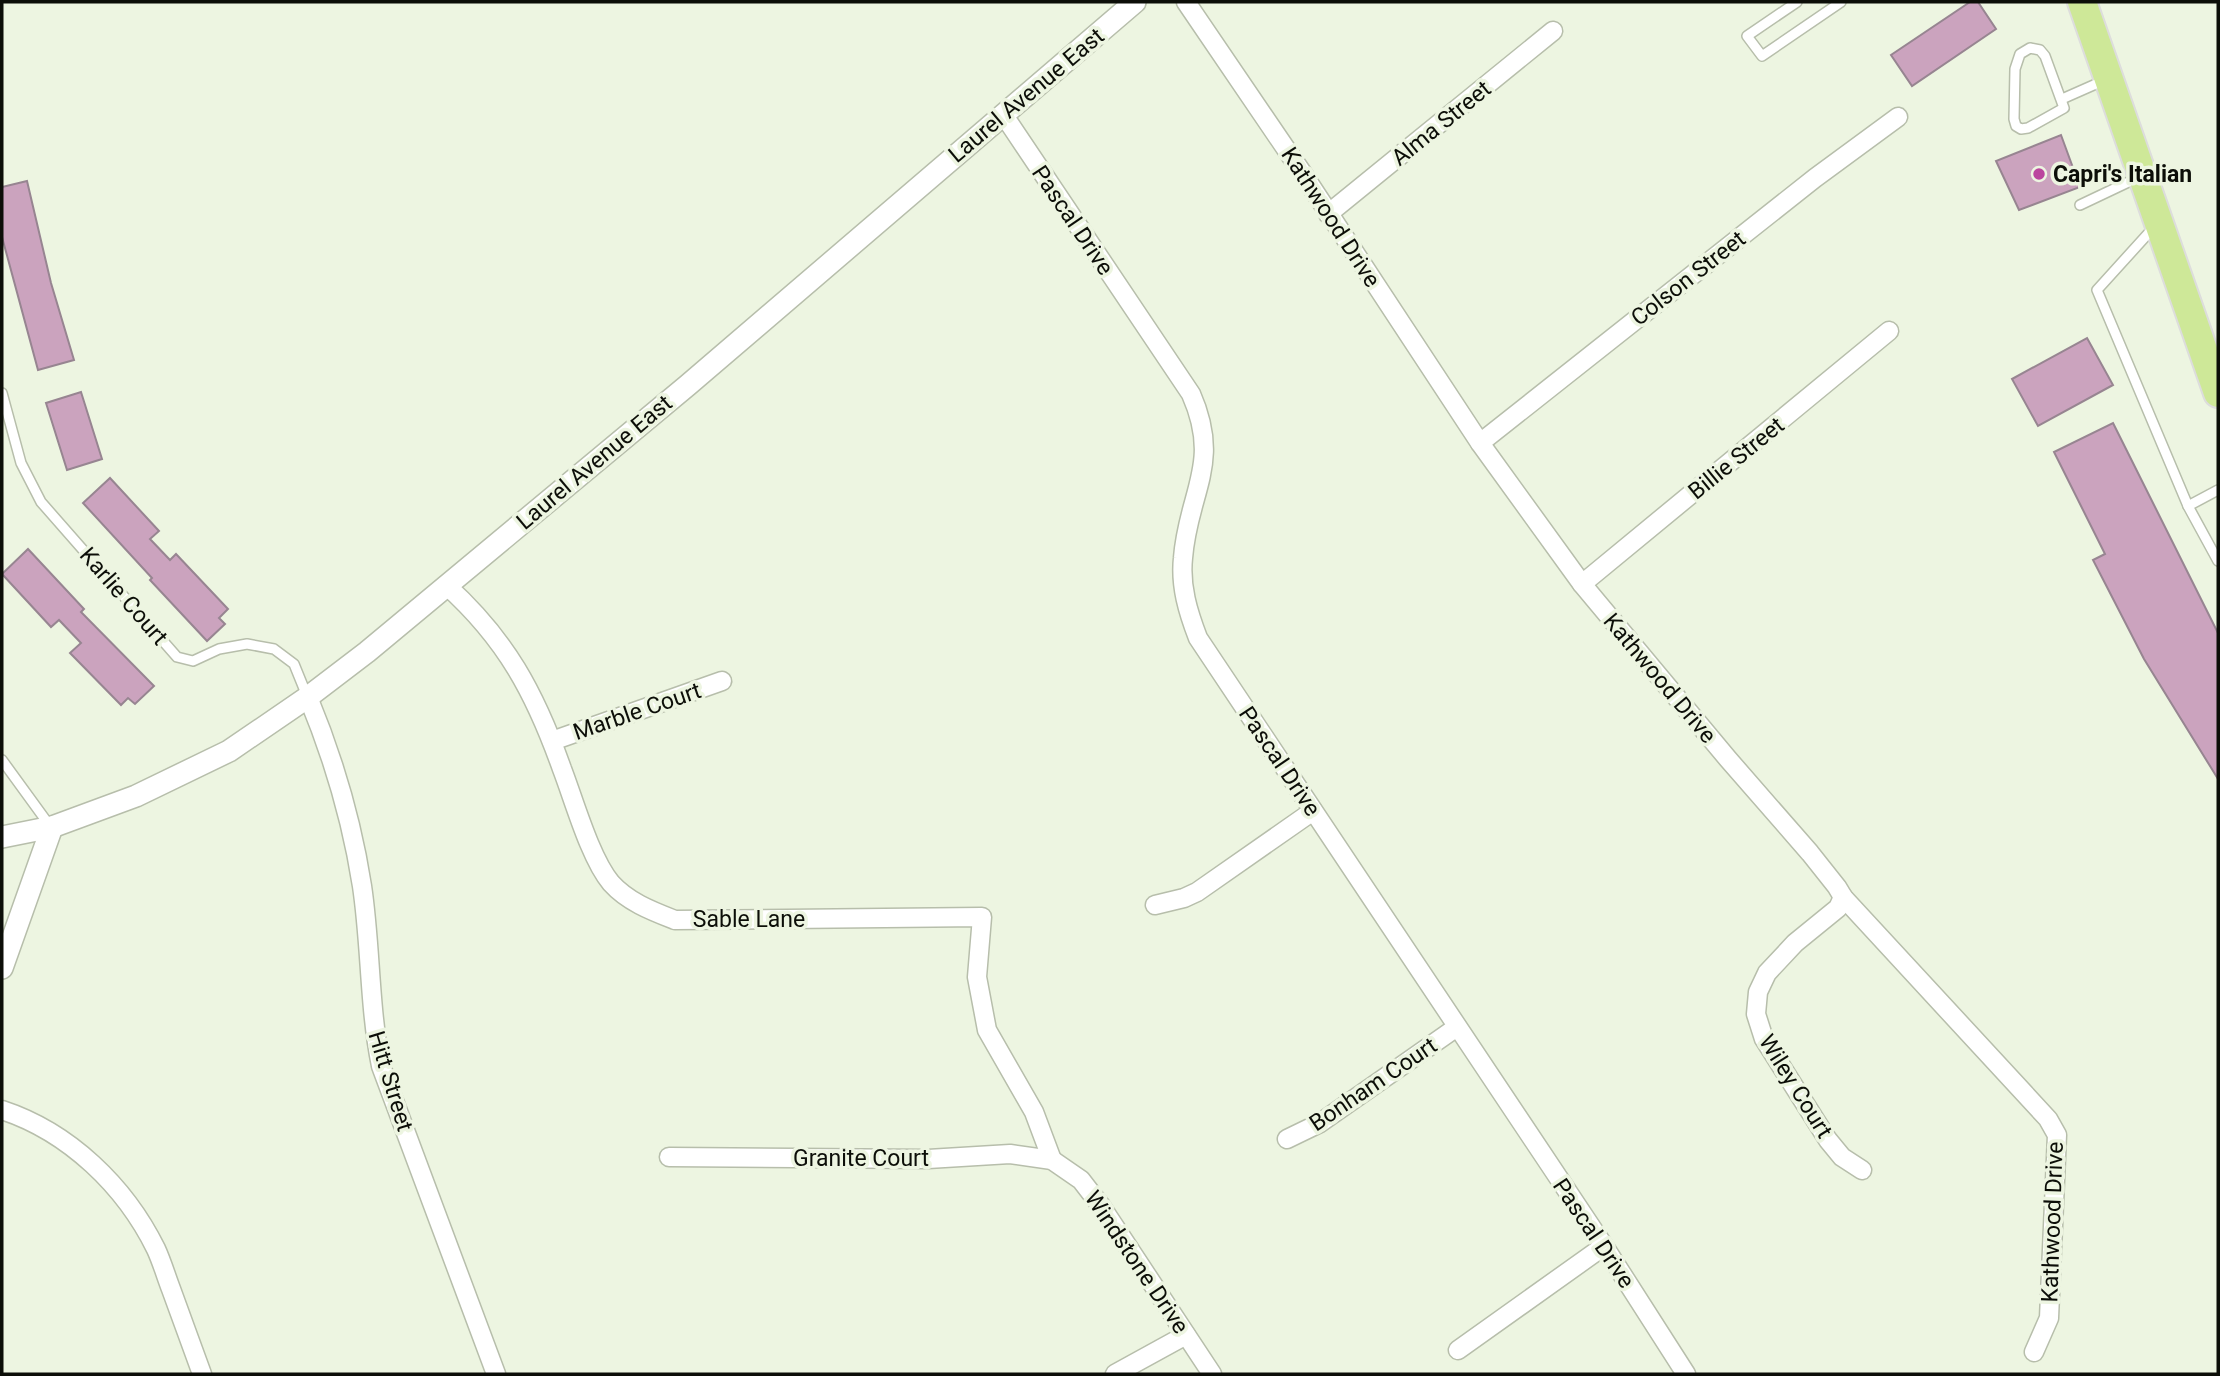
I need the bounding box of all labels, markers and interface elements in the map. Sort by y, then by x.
street label: Laurel Avenue East [943,23,1110,168]
street label: Alma Street [1386,75,1496,172]
street label: Kathwood Drive [1275,142,1386,292]
street label: Pascal Drive [1026,160,1119,280]
place label: Capri's Italian [2053,161,2192,188]
marker: Capri's Italian [2031,166,2047,182]
street label: Colson Street [1626,225,1751,331]
street label: Laurel Avenue East [511,390,678,535]
street label: Billie Street [1683,412,1790,505]
street label: Karlie Court [74,542,173,651]
street label: Kathwood Drive [1598,608,1722,749]
street label: Marble Court [570,677,705,746]
street label: Pascal Drive [1233,701,1326,821]
street label: Sable Lane [693,906,805,933]
street label: Hitt Street [362,1028,419,1135]
street label: Wiley Court [1753,1030,1838,1143]
street label: Bonham Court [1304,1032,1442,1137]
street label: Kathwood Drive [2036,1141,2069,1303]
street label: Granite Court [793,1145,929,1172]
street label: Pascal Drive [1547,1173,1640,1293]
street label: Windstone Drive [1079,1186,1194,1339]

